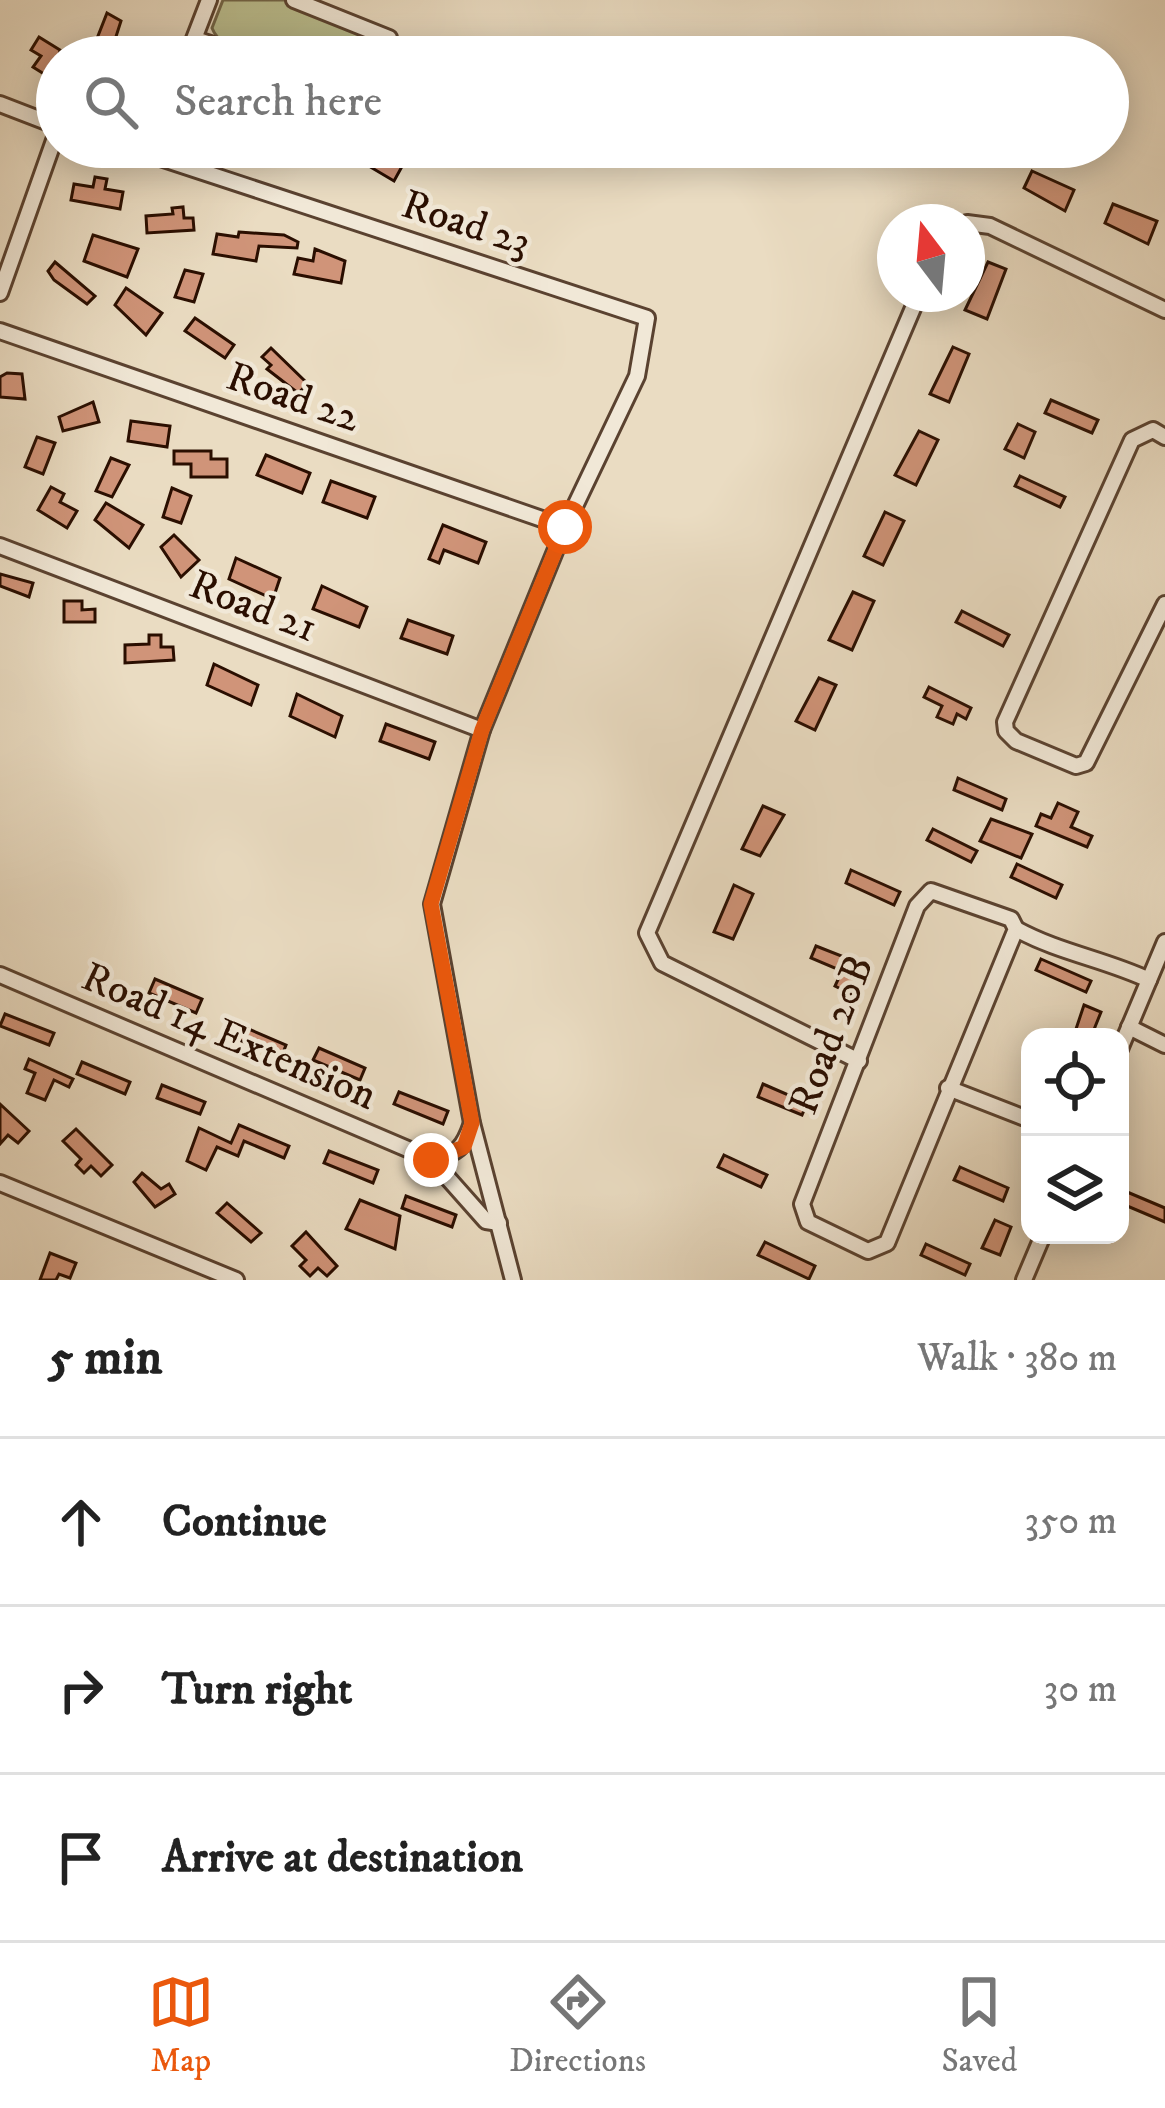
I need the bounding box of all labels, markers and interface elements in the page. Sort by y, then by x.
search box [36,36,1129,168]
icon: search [78,69,144,135]
text: Search here [174,74,382,130]
street label: Road 23 [395,179,537,269]
north arrow [877,204,985,312]
street label: Road 22 [220,351,367,445]
route start [538,500,592,554]
street label: Road 21 [182,559,324,655]
street label: Road 20B [778,948,886,1122]
street label: Road 14 Extension [74,952,384,1122]
map controls [1021,1028,1129,1244]
button: locate [1021,1028,1129,1136]
route end [404,1133,458,1187]
button: layers [1021,1136,1129,1244]
text: 5 min [48,1326,162,1390]
text: Walk · 380 m [917,1334,1117,1383]
icon: ahead [48,1489,114,1555]
text: Continue [162,1494,327,1550]
text: 350 m [1024,1497,1117,1546]
icon: right [48,1657,114,1723]
text: Turn right [162,1662,352,1718]
text: 30 m [1044,1665,1117,1714]
icon: arrive [48,1825,114,1891]
text: Arrive at destination [162,1830,523,1886]
tab: Map [148,1969,214,2082]
tab: Directions [509,1969,646,2082]
tab: Saved [941,1969,1017,2082]

